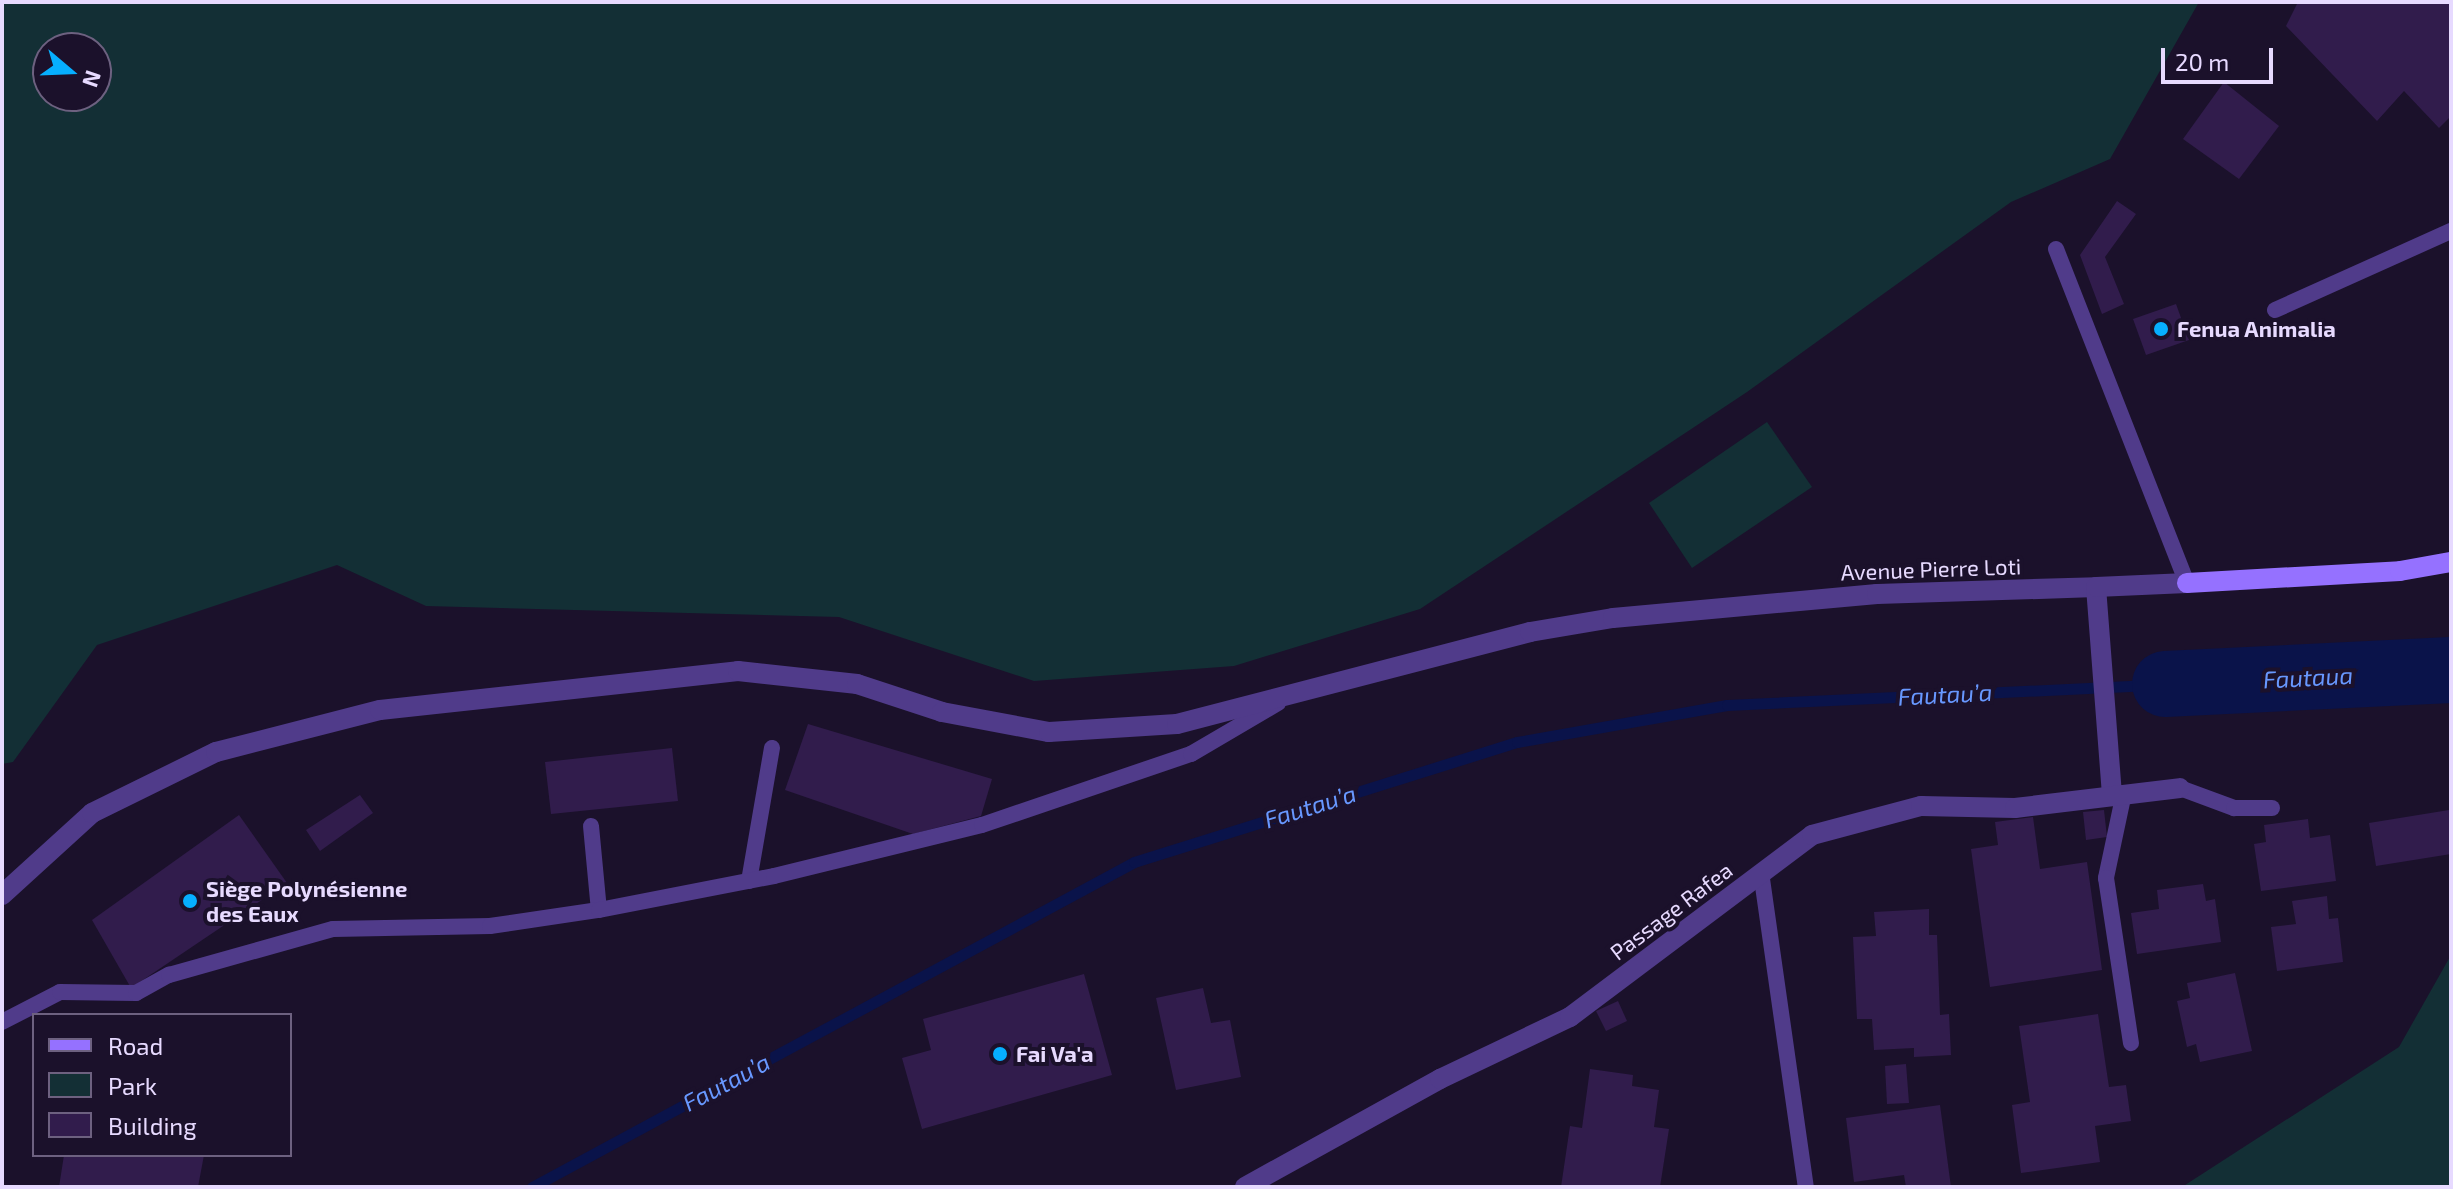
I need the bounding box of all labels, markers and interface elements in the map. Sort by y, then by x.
north arrow [32,32,112,112]
scale bar [2165,32,2277,82]
text: 20 m [2175,47,2229,76]
text: N [78,67,108,91]
place label: Fenua Animalia [2177,316,2336,342]
marker: Fenua Animalia [2152,320,2170,338]
street label: Avenue Pierre Loti [1840,553,2022,585]
water label: Fautaua [2262,660,2354,694]
water label: Fautau’a [1897,677,1993,711]
water label: Fautau’a [1261,778,1359,834]
street label: Passage Rafea [1605,857,1737,965]
place label: Siège Polynésienne des Eaux [206,875,407,926]
marker: Siège Polynésienne des Eaux [181,892,199,910]
legend [32,1013,292,1157]
text: Road [108,1031,163,1060]
place label: Fai Va'a [1016,1041,1094,1067]
marker: Fai Va'a [991,1045,1009,1063]
water label: Fautau’a [677,1047,775,1117]
text: Park [108,1071,157,1100]
text: Building [108,1111,197,1140]

